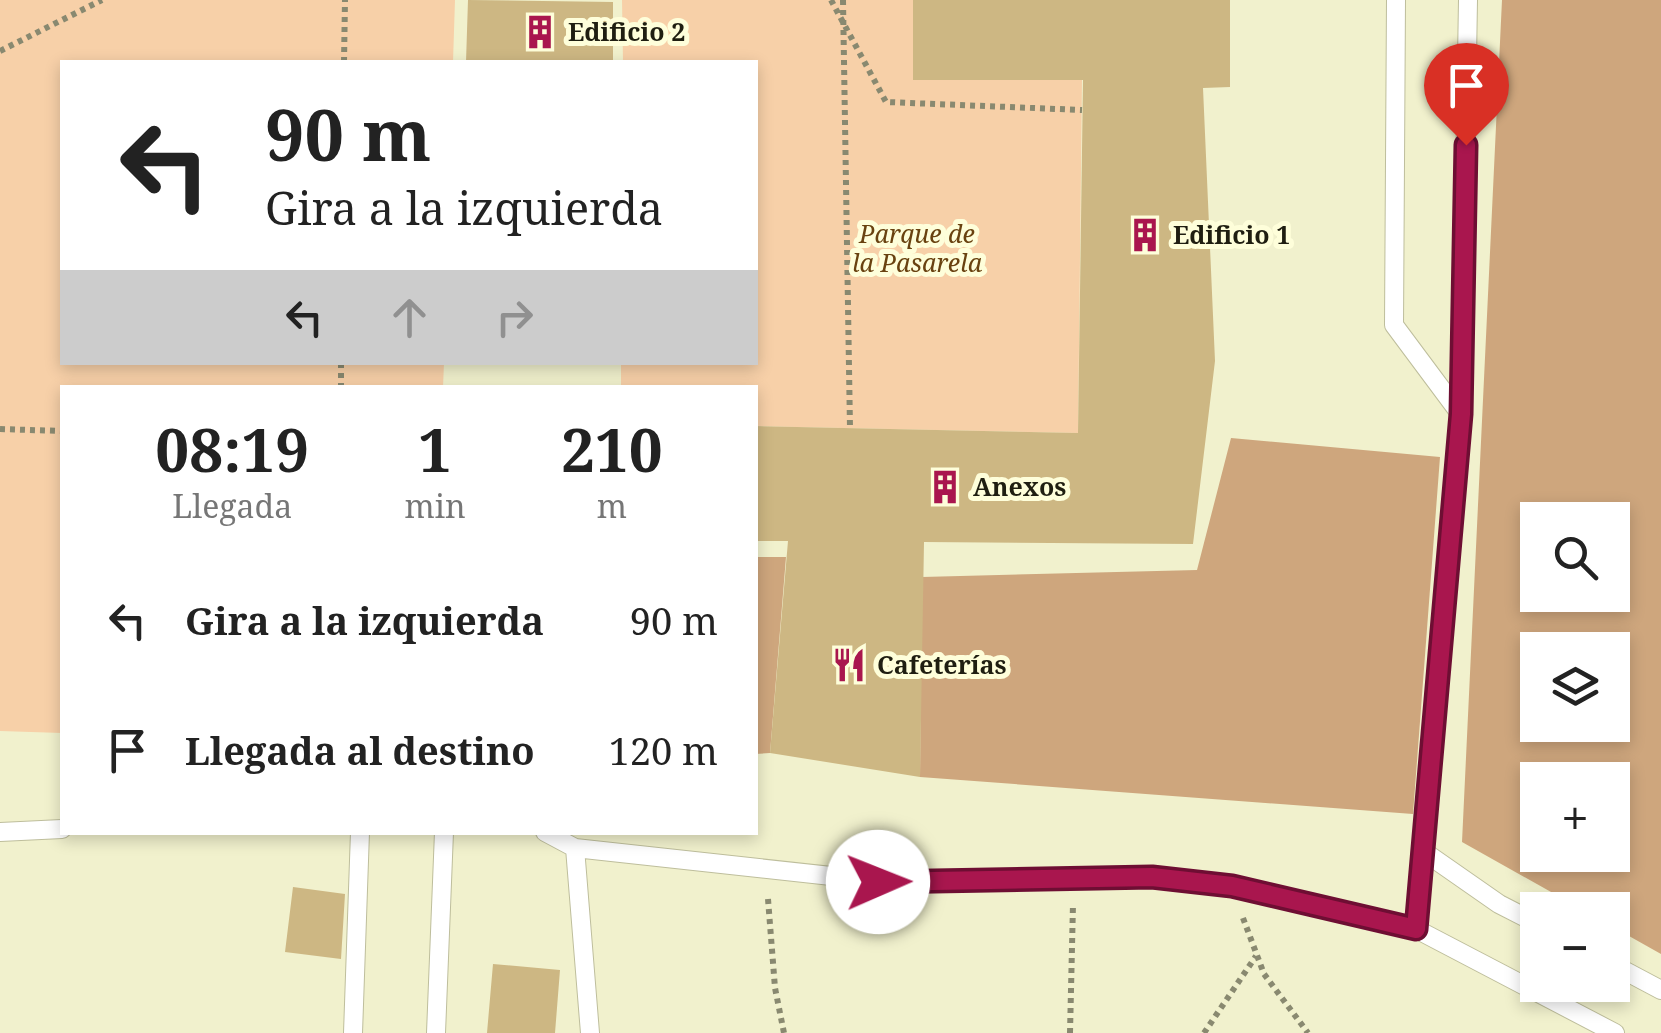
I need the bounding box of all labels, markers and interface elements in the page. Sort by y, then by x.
building icon: Edificio 2 [521,13,559,51]
place label: Edificio 2 [568,14,685,48]
pin [1424,43,1509,146]
icon: arrive [1439,58,1494,113]
text: 90 m [265,86,431,182]
icon: left [100,100,230,230]
text: Gira a la izquierda [265,177,663,238]
park label: Parque de la Pasarela [852,216,983,279]
building icon: Edificio 1 [1126,216,1164,254]
place label: Edificio 1 [1173,217,1290,251]
icon: left [277,290,332,345]
icon: ahead [382,290,437,345]
icon: right [487,290,542,345]
text: 08:19 [155,408,309,490]
text: 1 [418,408,452,490]
text: 210 [561,408,663,490]
building icon: Anexos [926,468,964,506]
place label: Anexos [973,469,1066,503]
text: Llegada [172,484,292,527]
text: min [405,484,466,527]
text: m [597,484,627,527]
map controls [1520,502,1630,1002]
button: search [1520,502,1630,612]
icon: left [100,593,155,648]
text: Gira a la izquierda [185,594,544,646]
text: 90 m [630,594,718,646]
button: layers [1520,632,1630,742]
restaurant icon: Cafeterías [830,646,868,684]
place label: Cafeterías [877,647,1007,681]
icon: arrive [100,723,155,778]
text: Llegada al destino [185,724,535,776]
text: 120 m [608,724,718,776]
button: + [1520,762,1630,872]
position arrow [826,830,930,934]
button: − [1520,892,1630,1002]

